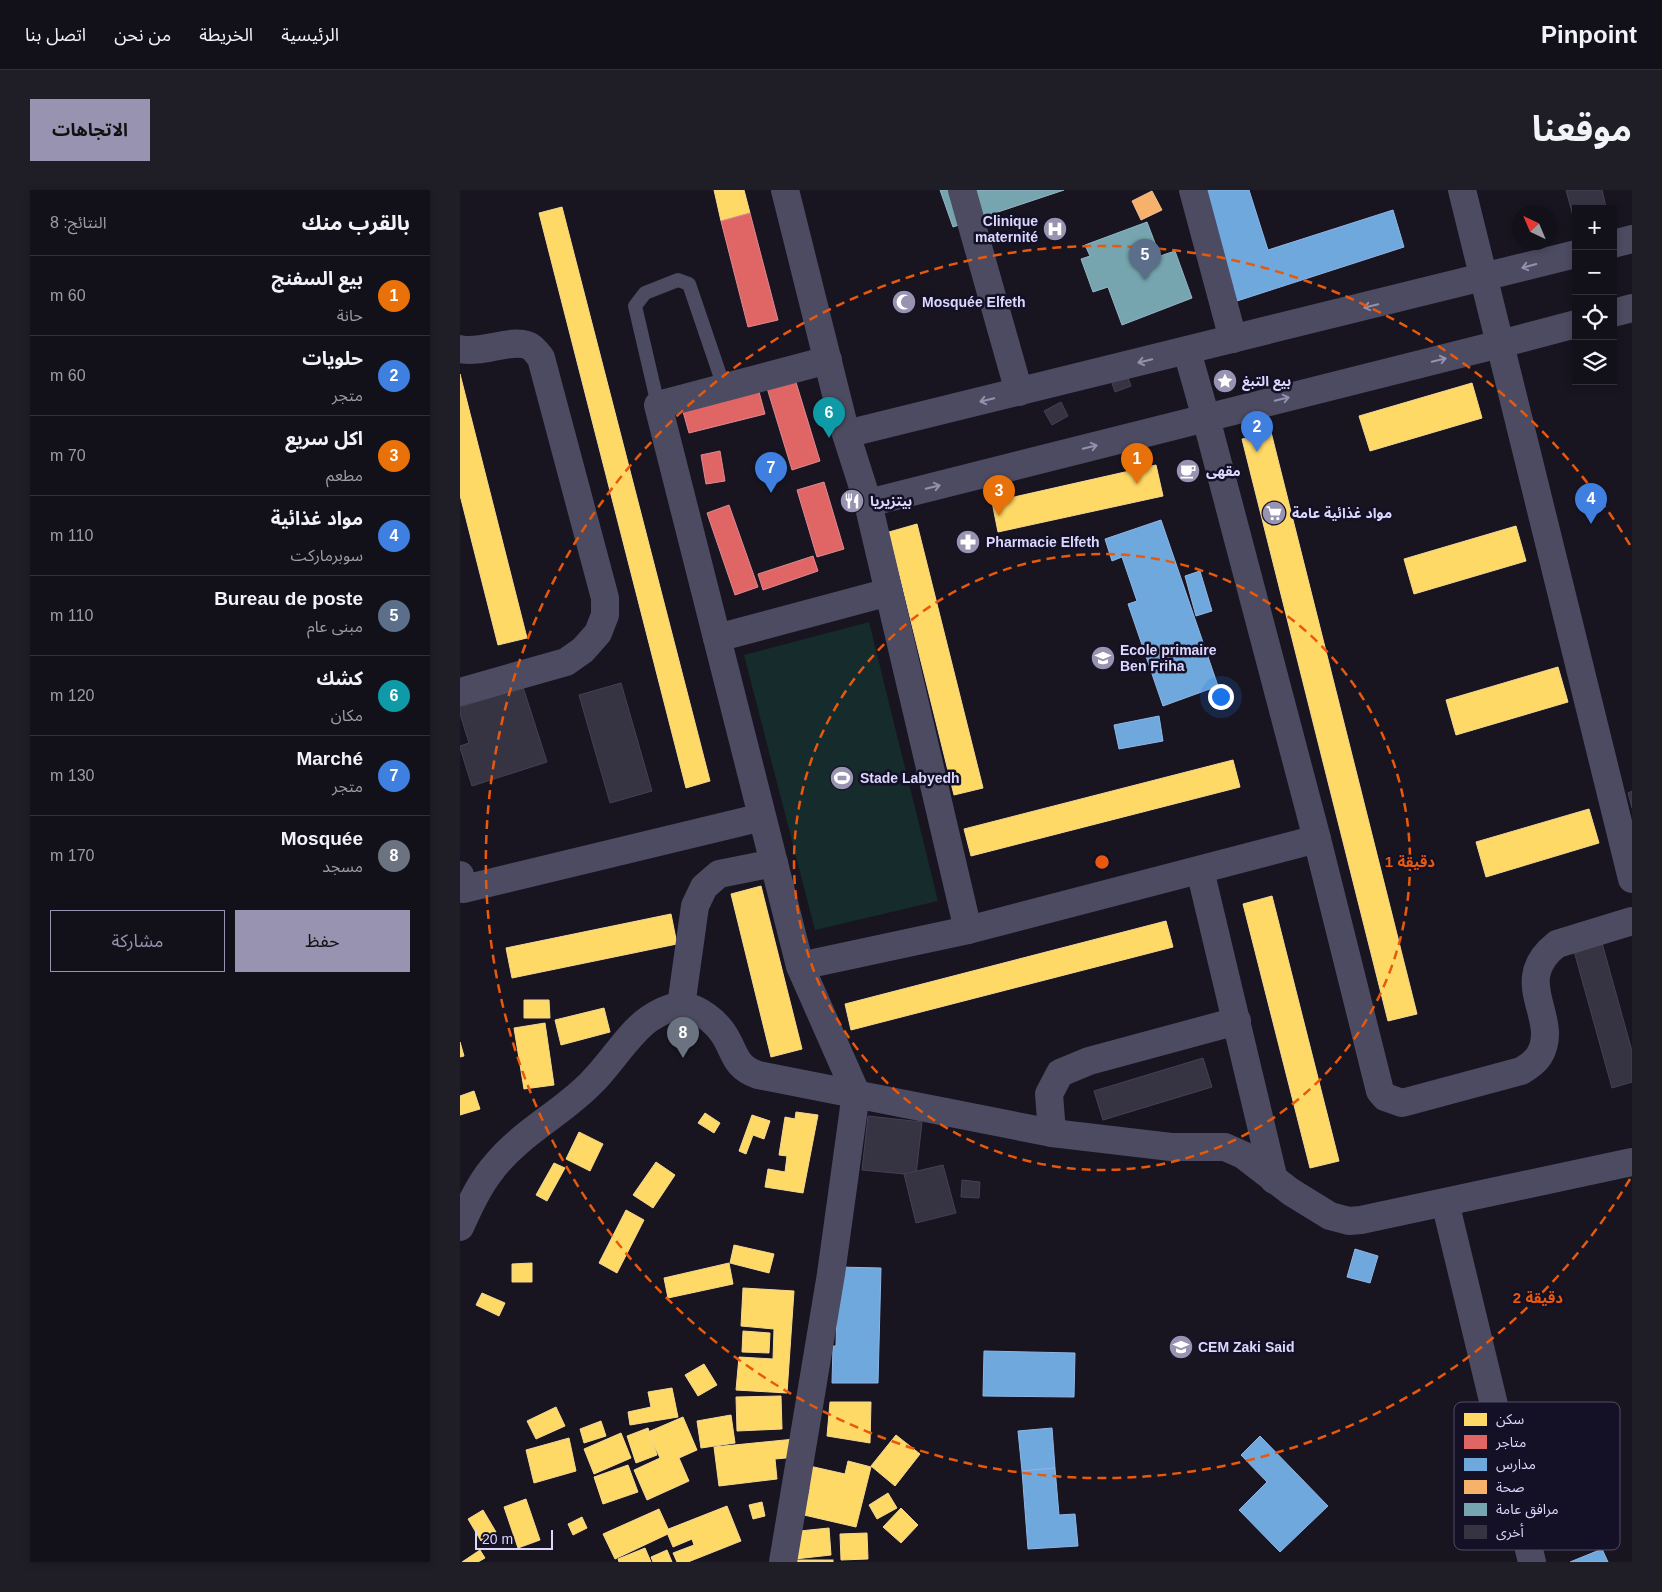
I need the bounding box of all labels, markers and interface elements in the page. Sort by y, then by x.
text: Pinpoint [1541,21,1637,48]
text: اتصل بنا [25,25,86,45]
text: من نحن [114,25,171,45]
text: الخريطة [199,25,253,45]
text: الرئيسية [281,25,339,45]
button: الاتجاهات [30,99,150,161]
text: موقعنا [1532,109,1632,148]
north arrow [1512,205,1557,250]
map controls [1572,205,1617,385]
button: + [1572,205,1617,250]
text: بالقرب منك [302,211,410,234]
place label: Clinique maternité [975,213,1038,245]
text: النتائج: 8 [50,214,107,231]
hospital icon: Clinique maternité [1042,216,1068,242]
pin: 5 [1129,239,1161,280]
button: − [1572,250,1617,295]
one-way arrow [1521,262,1537,271]
text: بيع السفنج [272,268,363,289]
text: 60 m [50,287,86,304]
text: 1 [390,287,398,304]
mosque icon: Mosquée Elfeth [891,289,917,315]
place label: Mosquée Elfeth [922,294,1025,310]
button: locate [1572,295,1617,340]
one-way arrow [1363,301,1379,311]
text: حانة [337,307,363,324]
button: layers [1572,340,1617,385]
text: حلويات [302,348,363,369]
one-way arrow [1431,354,1447,364]
one-way arrow [1138,357,1154,366]
text: 60 m [50,367,86,384]
text: 2 [390,367,398,384]
place icon: بيع التبغ [1212,368,1238,394]
place label: بيع التبغ [1242,373,1291,391]
text: متجر [332,387,363,404]
one-way arrow [1273,394,1289,403]
one-way arrow [980,396,996,405]
pin: 6 [813,397,845,438]
pin: 2 [1241,411,1273,452]
text: اكل سريع [285,428,363,449]
one-way arrow [1082,442,1098,452]
pin: 1 [1121,443,1153,484]
text: 70 m [50,447,86,464]
text: 3 [390,447,398,464]
pin: 7 [755,452,787,493]
cafe icon: مقهى [1175,458,1201,484]
place label: مقهى [1206,463,1241,479]
text: مطعم [326,467,363,484]
pin: 3 [983,475,1015,516]
one-way arrow [924,482,940,491]
pin: 4 [1575,483,1607,524]
restaurant icon: بيتزيريا [839,488,865,514]
place label: بيتزيريا [870,493,912,510]
supermarket icon: مواد غذائية عامة [1261,500,1287,526]
place label: مواد غذائية عامة [1292,505,1392,521]
text: مواد غذائية [271,508,363,529]
text: 110 m [50,527,93,544]
text: 4 [390,527,398,544]
pharmacy icon: Pharmacie Elfeth [955,529,981,555]
place label: Pharmacie Elfeth [986,534,1100,550]
text: سوبرماركت [291,547,363,564]
text: Bureau de poste [214,588,363,609]
text: 110 m [50,607,93,624]
text: 5 [390,607,398,624]
text: مبنى عام [307,618,363,635]
place label: Ecole primaire Ben Friha [1120,642,1217,674]
school or university icon: Ecole primaire Ben Friha [1090,645,1116,671]
text: كشك [317,668,363,689]
your location [1208,684,1234,710]
text: 120 m [50,687,94,704]
text: 6 [390,687,398,704]
text: مكان [331,707,363,724]
text: Marché [296,748,363,769]
sports icon: Stade Labyedh [829,765,855,791]
text: 130 m [50,767,94,784]
text: 7 [390,767,398,784]
place label: Stade Labyedh [860,770,960,786]
text: متجر [332,778,363,795]
text: Mosquée [281,828,363,849]
text: 170 m [50,847,94,864]
text: 8 [390,847,398,864]
centre of rings [1093,853,1111,871]
text: 1 دقيقة [1385,853,1435,870]
text: مسجد [322,858,363,875]
button: مشاركة [50,910,225,972]
button: حفظ [235,910,410,972]
pin: 8 [667,1017,699,1058]
text: 2 دقيقة [1513,1289,1563,1306]
school or university icon: CEM Zaki Said [1168,1334,1194,1360]
place label: CEM Zaki Said [1198,1339,1294,1355]
legend [1454,1402,1620,1550]
text: سكن [1496,1411,1524,1428]
text: متاجر [1495,1434,1526,1451]
text: مدارس [1496,1456,1536,1473]
text: صحة [1496,1479,1525,1495]
text: مرافق عامة [1496,1501,1559,1519]
text: أخرى [1496,1523,1524,1541]
scale bar [475,1527,552,1550]
text: 20 m [482,1531,513,1547]

